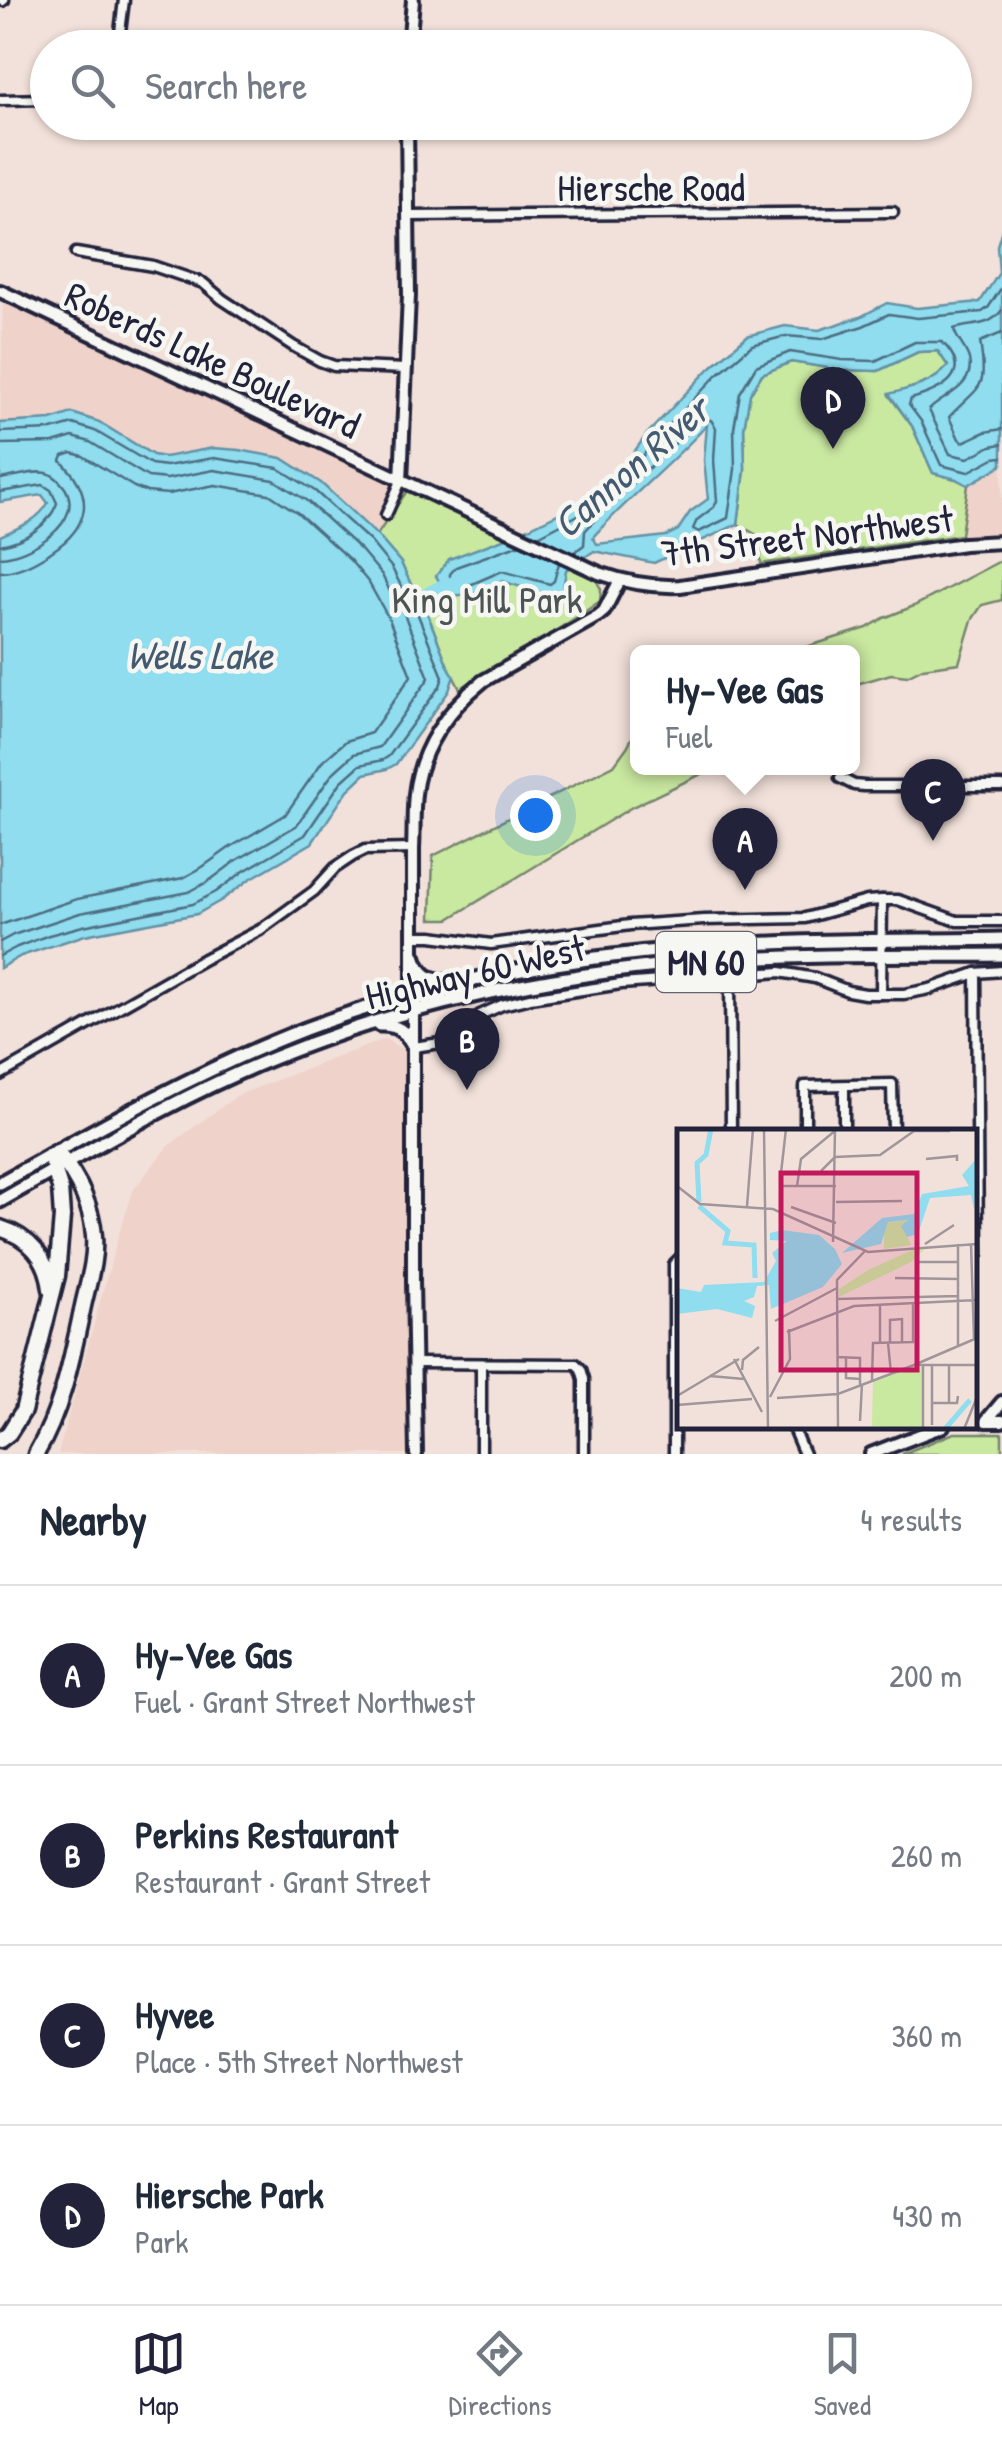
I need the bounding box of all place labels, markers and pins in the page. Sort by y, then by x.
pin: D [800,366,866,449]
pin: C [900,758,966,841]
pin: A [712,808,778,890]
pin: B [434,1008,500,1090]

